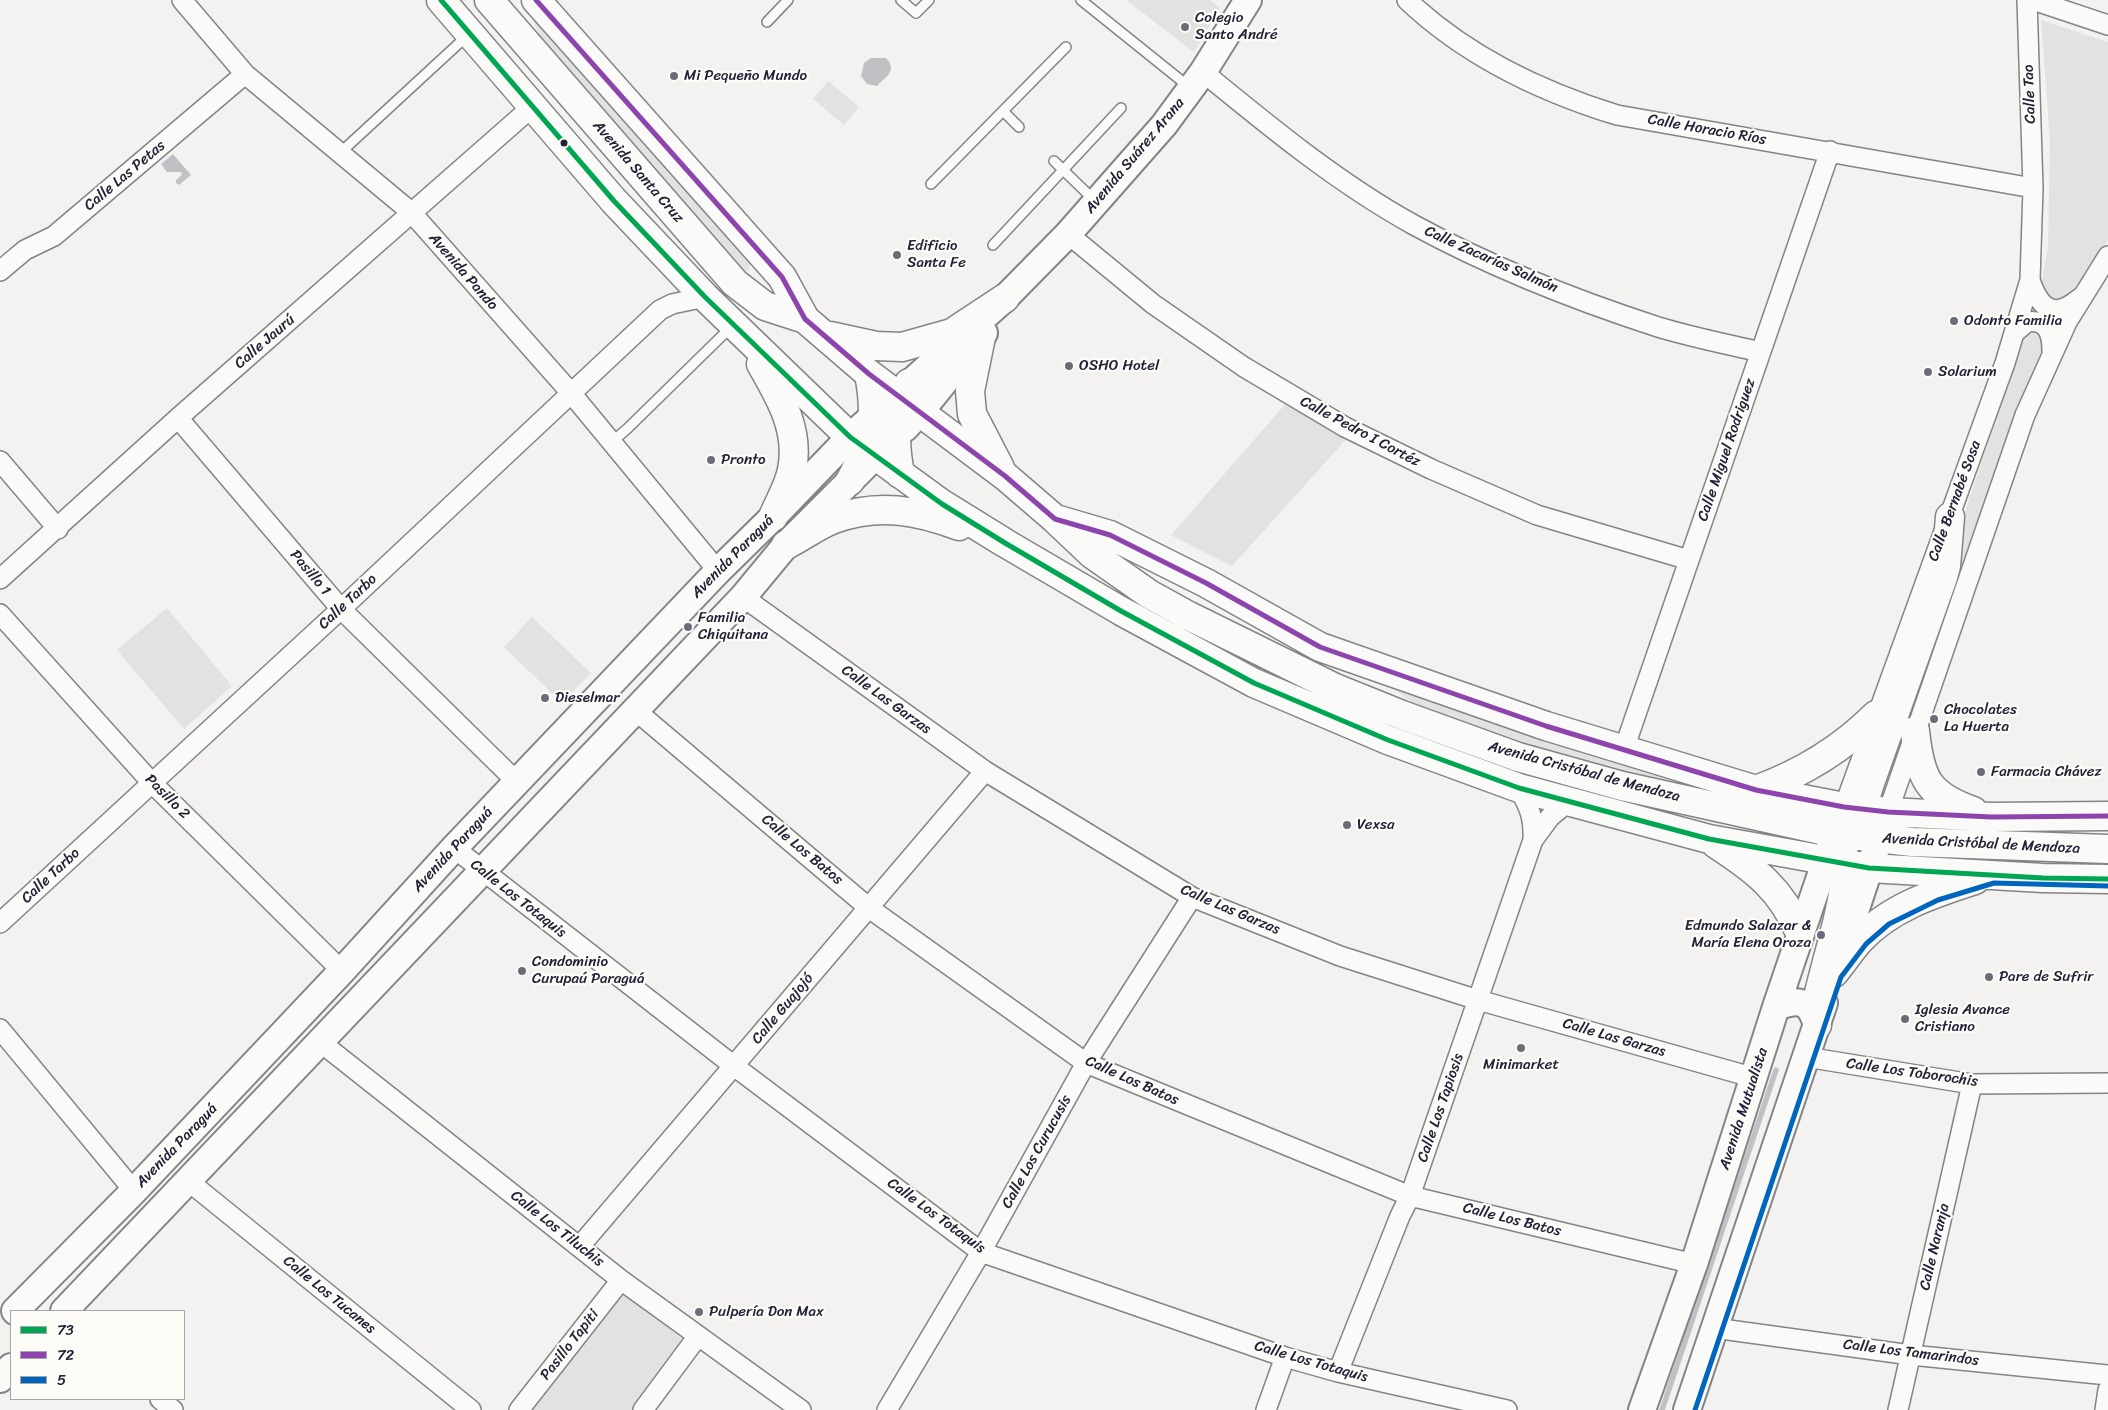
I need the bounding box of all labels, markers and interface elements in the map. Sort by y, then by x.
place label: Colegio Santo André [1195,9,1278,44]
marker: Colegio Santo André [1179,21,1191,33]
street label: Calle Tao [2020,64,2040,124]
place label: Mi Pequeño Mundo [684,67,807,85]
marker: Mi Pequeño Mundo [668,70,680,82]
street label: Avenida Suárez Arana [1081,95,1189,217]
street label: Calle Horacio Ríos [1646,111,1768,149]
street label: Avenida Santa Cruz [589,117,687,227]
street label: Calle Las Petas [81,137,169,215]
unlabelled marker [559,138,569,148]
street label: Calle Zacarías Salmón [1422,222,1560,298]
street label: Avenida Pando [425,230,501,314]
place label: Edificio Santa Fe [907,237,966,272]
marker: Edificio Santa Fe [891,249,903,261]
street label: Calle Jaurú [231,311,299,373]
place label: Odonto Familia [1964,312,2062,330]
marker: Odonto Familia [1948,315,1960,327]
place label: OSHO Hotel [1079,357,1159,375]
marker: OSHO Hotel [1063,360,1075,372]
place label: Solarium [1938,363,1997,381]
marker: Solarium [1922,366,1934,378]
street label: Calle Miguel Rodriguez [1694,376,1760,524]
street label: Calle Pedro I Cortéz [1297,393,1423,471]
street label: Calle Bernabé Sosa [1925,438,1985,564]
place label: Pronto [721,451,766,469]
marker: Pronto [705,454,717,466]
street label: Avenida Paraguá [688,512,778,602]
street label: Pasillo 1 [286,547,334,599]
street label: Calle Tarbo [315,570,381,634]
place label: Familia Chiquitana [698,609,768,644]
marker: Familia Chiquitana [682,621,694,633]
street label: Calle Las Garzas [838,662,934,738]
place label: Dieselmar [555,689,619,707]
marker: Dieselmar [539,692,551,704]
place label: Chocolates La Huerta [1944,701,2017,736]
marker: Chocolates La Huerta [1928,713,1940,725]
street label: Avenida Cristóbal de Mendoza [1486,738,1682,806]
place label: Farmacia Chávez [1991,763,2102,781]
marker: Farmacia Chávez [1975,766,1987,778]
street label: Pasillo 2 [141,771,193,823]
street label: Avenida Paraguá [409,804,497,896]
street label: Calle Los Batos [758,811,846,889]
place label: Vexsa [1357,816,1395,834]
marker: Vexsa [1341,819,1353,831]
street label: Avenida Cristóbal de Mendoza [1882,830,2080,858]
street label: Calle Tarbo [18,844,84,908]
street label: Calle Los Totaquis [466,856,570,942]
street label: Calle Las Garzas [1178,881,1282,939]
place label: Edmundo Salazar & María Elena Oroza [1685,917,1811,952]
marker: Edmundo Salazar & María Elena Oroza [1815,929,1827,941]
place label: Condominio Curupaú Paraguá [532,953,644,988]
marker: Condominio Curupaú Paraguá [516,965,528,977]
place label: Pare de Sufrir [1999,968,2093,986]
street label: Calle Guajojó [748,970,818,1048]
marker: Pare de Sufrir [1983,971,1995,983]
place label: Iglesia Avance Cristiano [1915,1001,2010,1036]
marker: Iglesia Avance Cristiano [1899,1013,1911,1025]
street label: Calle Las Garzas [1561,1015,1667,1061]
marker: Minimarket [1515,1042,1527,1054]
street label: Avenida Mutualista [1716,1046,1772,1172]
street label: Calle Los Tapiosis [1414,1051,1468,1165]
street label: Calle Los Batos [1082,1052,1182,1110]
street label: Calle Los Toborochis [1845,1055,1979,1091]
place label: Minimarket [1483,1056,1559,1074]
street label: Calle Los Curucusis [998,1092,1076,1212]
street label: Avenida Paraguá [132,1100,222,1192]
street label: Calle Los Totaquis [883,1174,989,1258]
street label: Calle Los Tiluchis [507,1187,607,1271]
street label: Calle Los Batos [1461,1199,1563,1241]
street label: Calle Naranja [1916,1202,1954,1292]
street label: Calle Los Tucanes [279,1252,379,1338]
place label: Pulpería Don Max [709,1303,824,1321]
street label: Pasillo Tapiti [537,1306,603,1384]
marker: Pulpería Don Max [693,1306,705,1318]
legend [10,1310,185,1400]
text: 73 [57,1317,74,1343]
street label: Calle Los Tamarindos [1842,1336,1980,1370]
street label: Calle Los Totaquis [1252,1337,1370,1387]
text: 72 [57,1342,74,1368]
text: 5 [57,1367,66,1393]

